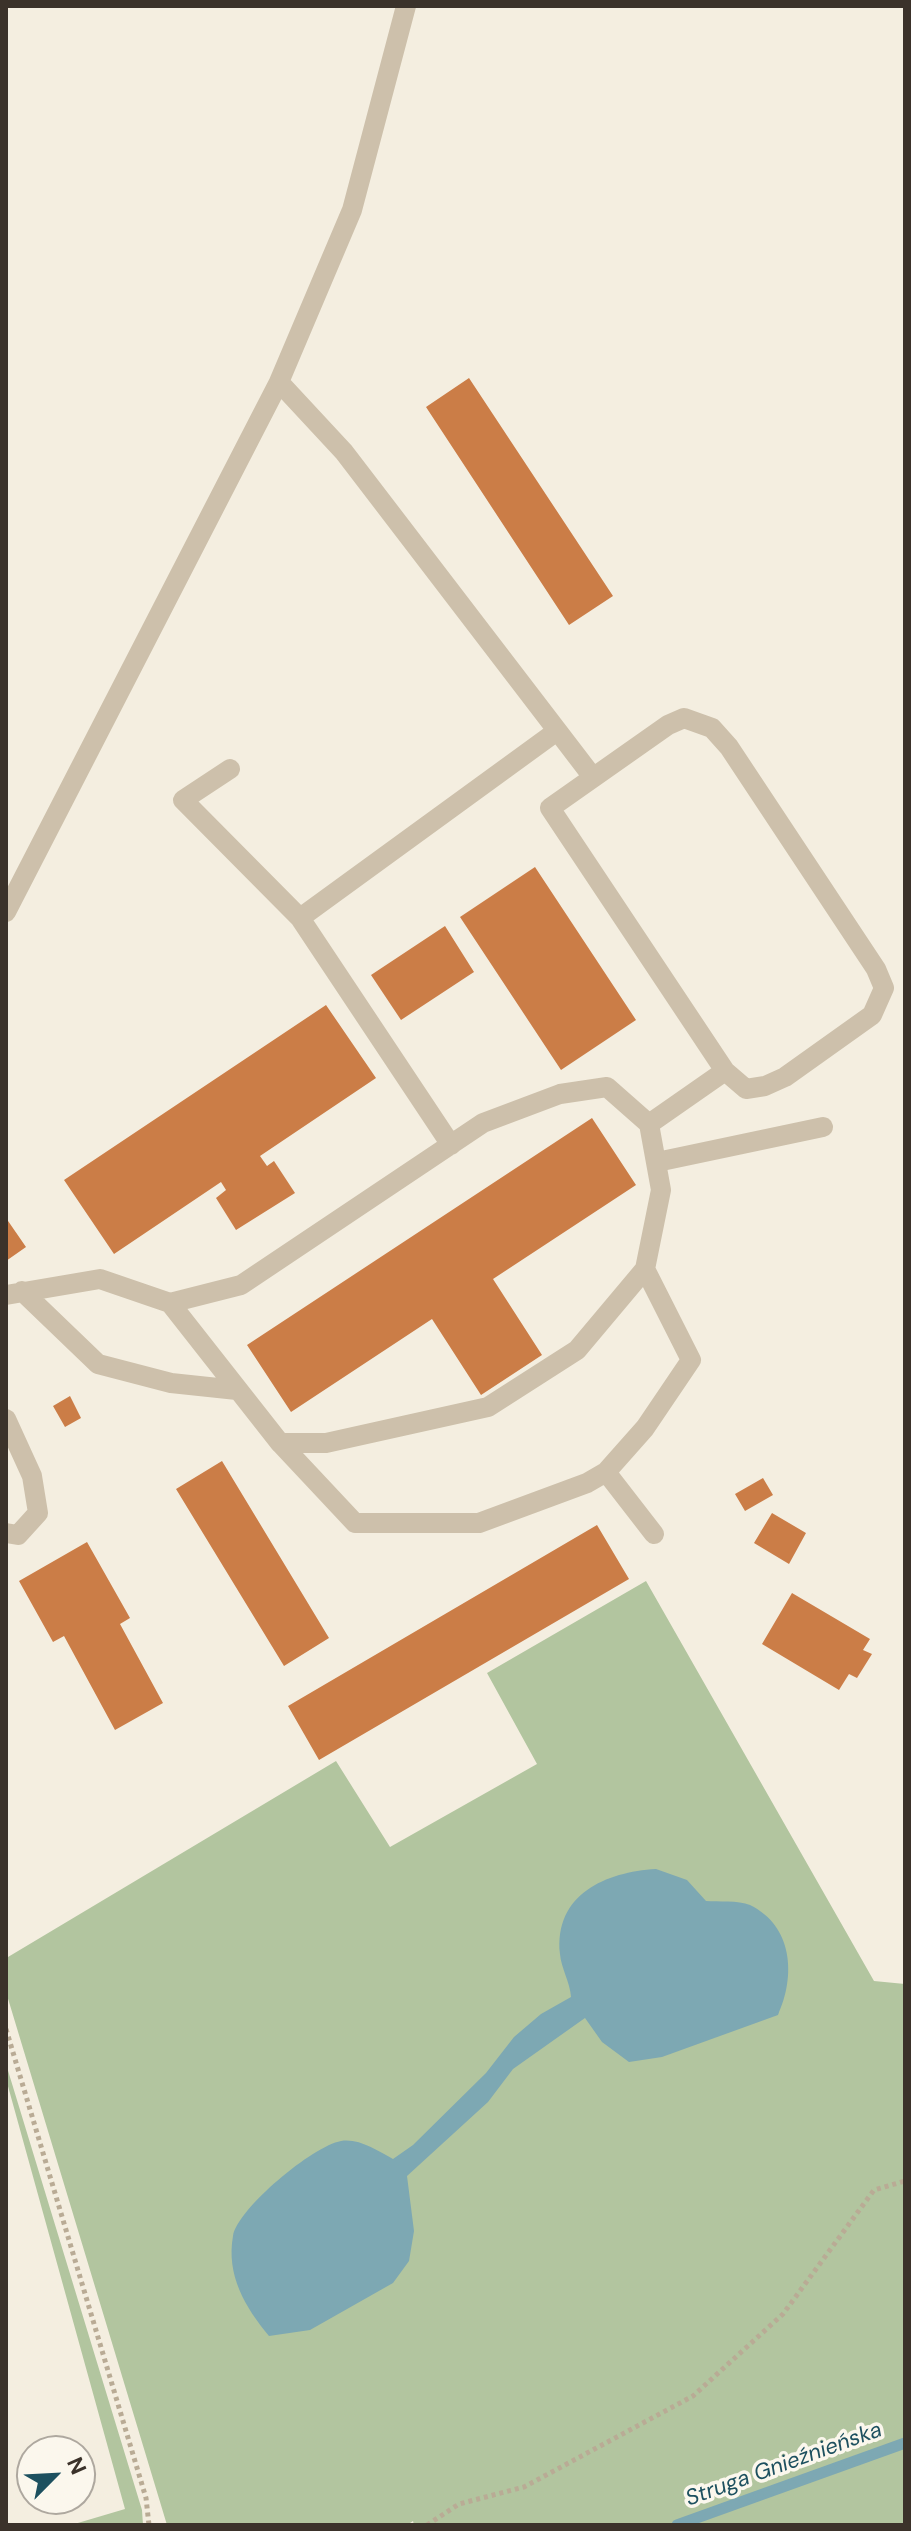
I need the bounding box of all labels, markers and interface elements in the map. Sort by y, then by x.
water label: Struga Gnieźnieńska [682,2417,886,2513]
north arrow [16,2435,96,2515]
text: N [60,2453,93,2479]

